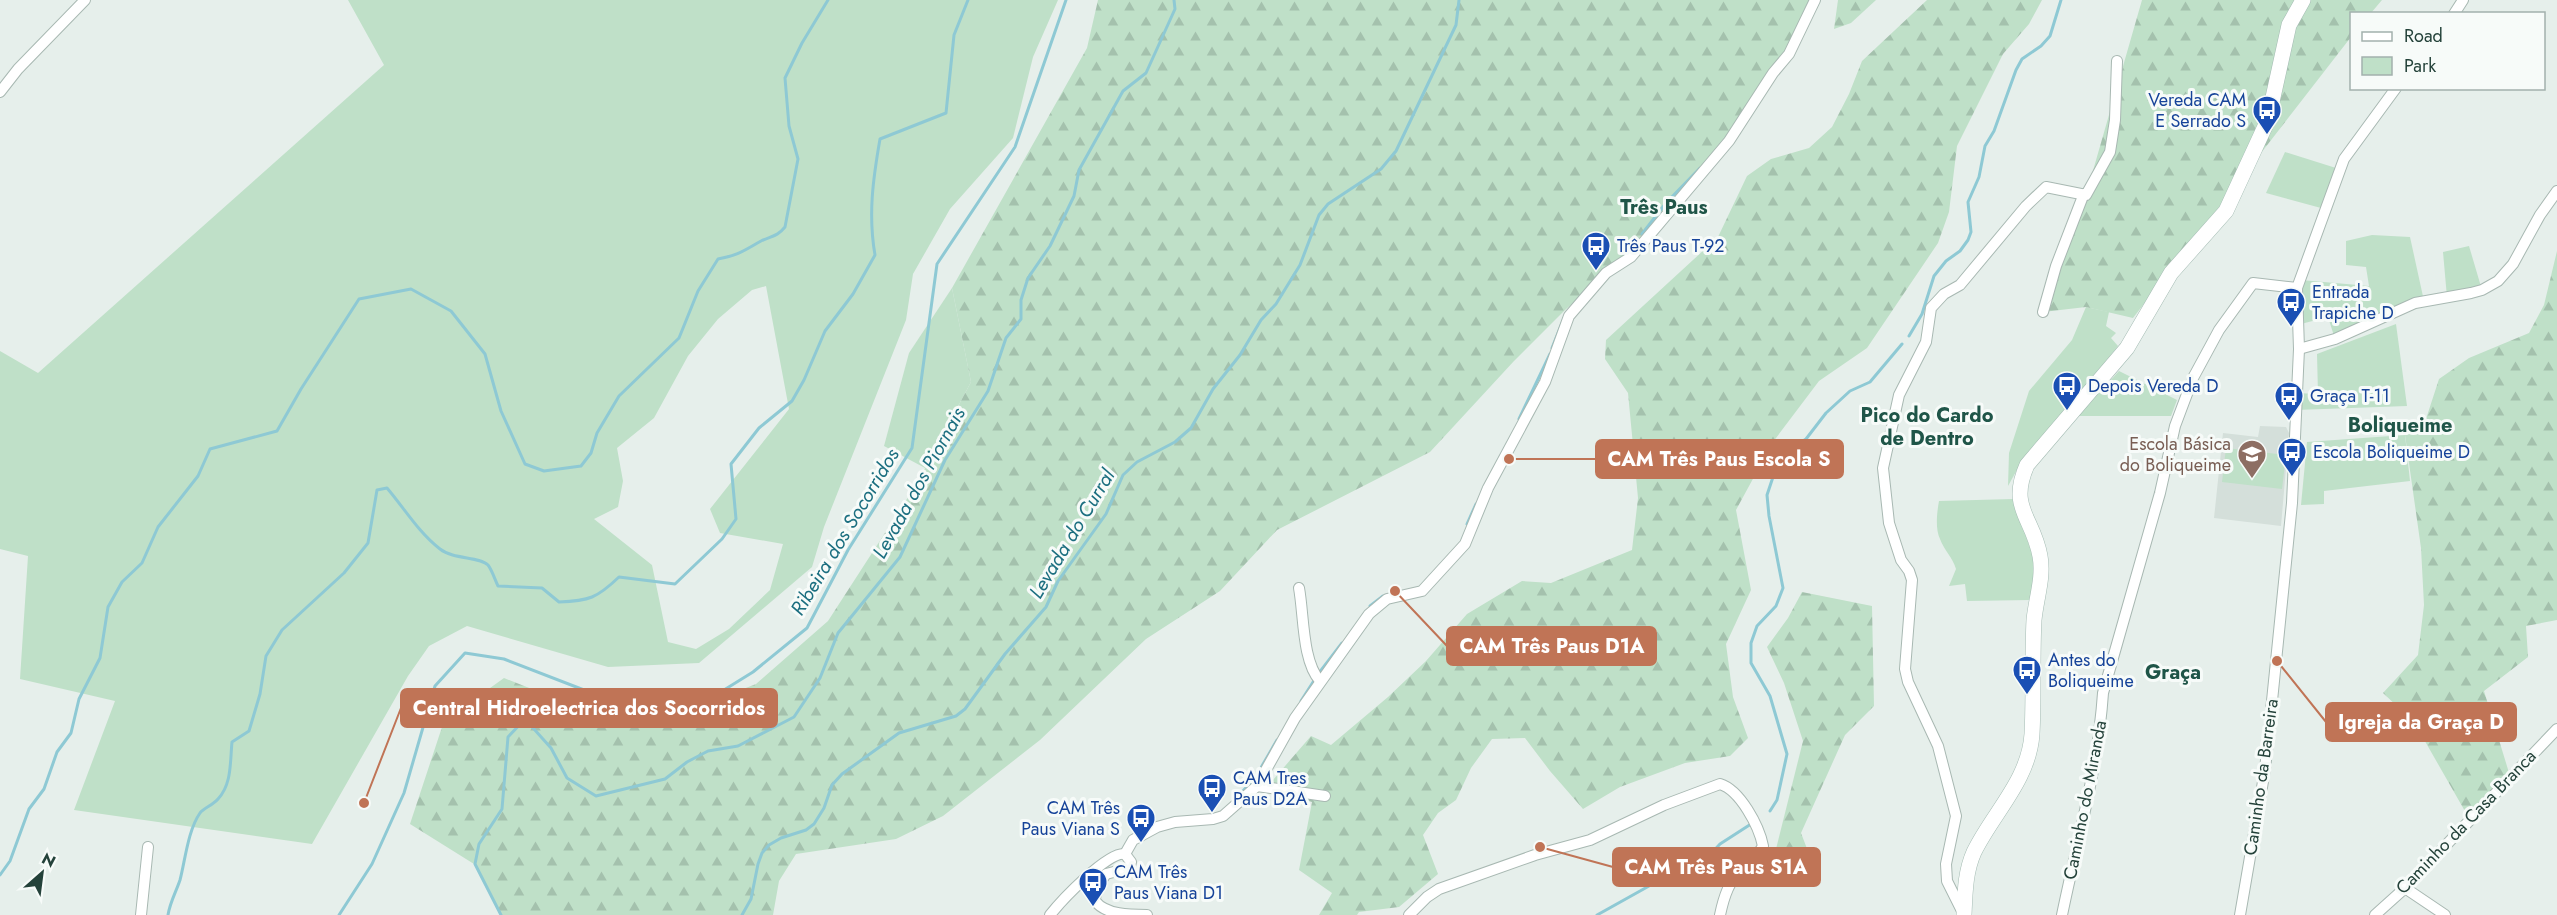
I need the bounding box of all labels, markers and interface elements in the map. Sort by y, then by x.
legend [2350,12,2545,90]
text: Road [2404,23,2443,49]
text: Park [2404,53,2436,79]
place label: Vereda CAM E Serrado S [2148,87,2246,134]
bus stop icon: Vereda CAM E Serrado S [2251,94,2283,136]
district label: Três Paus [1620,193,1708,222]
bus stop icon: Três Paus T-92 [1580,230,1612,272]
place label: Três Paus T-92 [1617,233,1725,259]
place label: Entrada Trapiche D [2312,279,2394,326]
bus stop icon: Entrada Trapiche D [2275,286,2307,328]
bus stop icon: Depois Vereda D [2051,370,2083,412]
place label: Depois Vereda D [2088,373,2218,399]
bus stop icon: Graça T-11 [2273,380,2305,422]
place label: Graça T-11 [2310,383,2390,409]
district label: Pico do Cardo de Dentro [1861,401,1994,453]
water label: Levada dos Piornais [865,402,973,564]
district label: Boliqueime [2348,411,2452,440]
place label: Escola Básica do Boliqueime [2120,431,2231,478]
bus stop icon: Escola Boliqueime D [2276,436,2308,478]
school or university icon: Escola Básica do Boliqueime [2236,438,2268,480]
place label: Escola Boliqueime D [2313,439,2470,465]
callout: CAM Três Paus Escola S [1596,440,1843,478]
water label: Ribeira dos Socorridos [784,443,907,621]
text: CAM Três Paus Escola S [1607,445,1831,474]
water label: Levada do Curral [1022,463,1123,604]
callout: CAM Três Paus D1A [1447,627,1656,665]
text: CAM Três Paus D1A [1459,632,1645,661]
place label: Antes do Boliqueime [2048,647,2134,694]
bus stop icon: Antes do Boliqueime [2011,654,2043,696]
district label: Graça [2145,658,2201,687]
callout: Central Hidroelectrica dos Socorridos [401,689,777,727]
text: Central Hidroelectrica dos Socorridos [413,694,765,723]
street label: Caminho da Barreira [2237,697,2285,857]
callout: Igreja da Graça D [2326,703,2516,741]
text: Igreja da Graça D [2338,708,2504,737]
street label: Caminho do Miranda [2057,718,2113,882]
street label: Caminho da Casa Branca [2390,744,2542,900]
place label: CAM Tres Paus D2A [1233,765,1308,812]
bus stop icon: CAM Tres Paus D2A [1196,772,1228,814]
place label: CAM Três Paus Viana S [1021,795,1120,842]
bus stop icon: CAM Três Paus Viana S [1125,802,1157,844]
north arrow [12,843,72,903]
text: N [38,847,60,873]
callout: CAM Três Paus S1A [1613,848,1820,886]
text: CAM Três Paus S1A [1625,853,1808,882]
place label: CAM Três Paus Viana D1 [1114,859,1223,906]
bus stop icon: CAM Três Paus Viana D1 [1077,866,1109,908]

